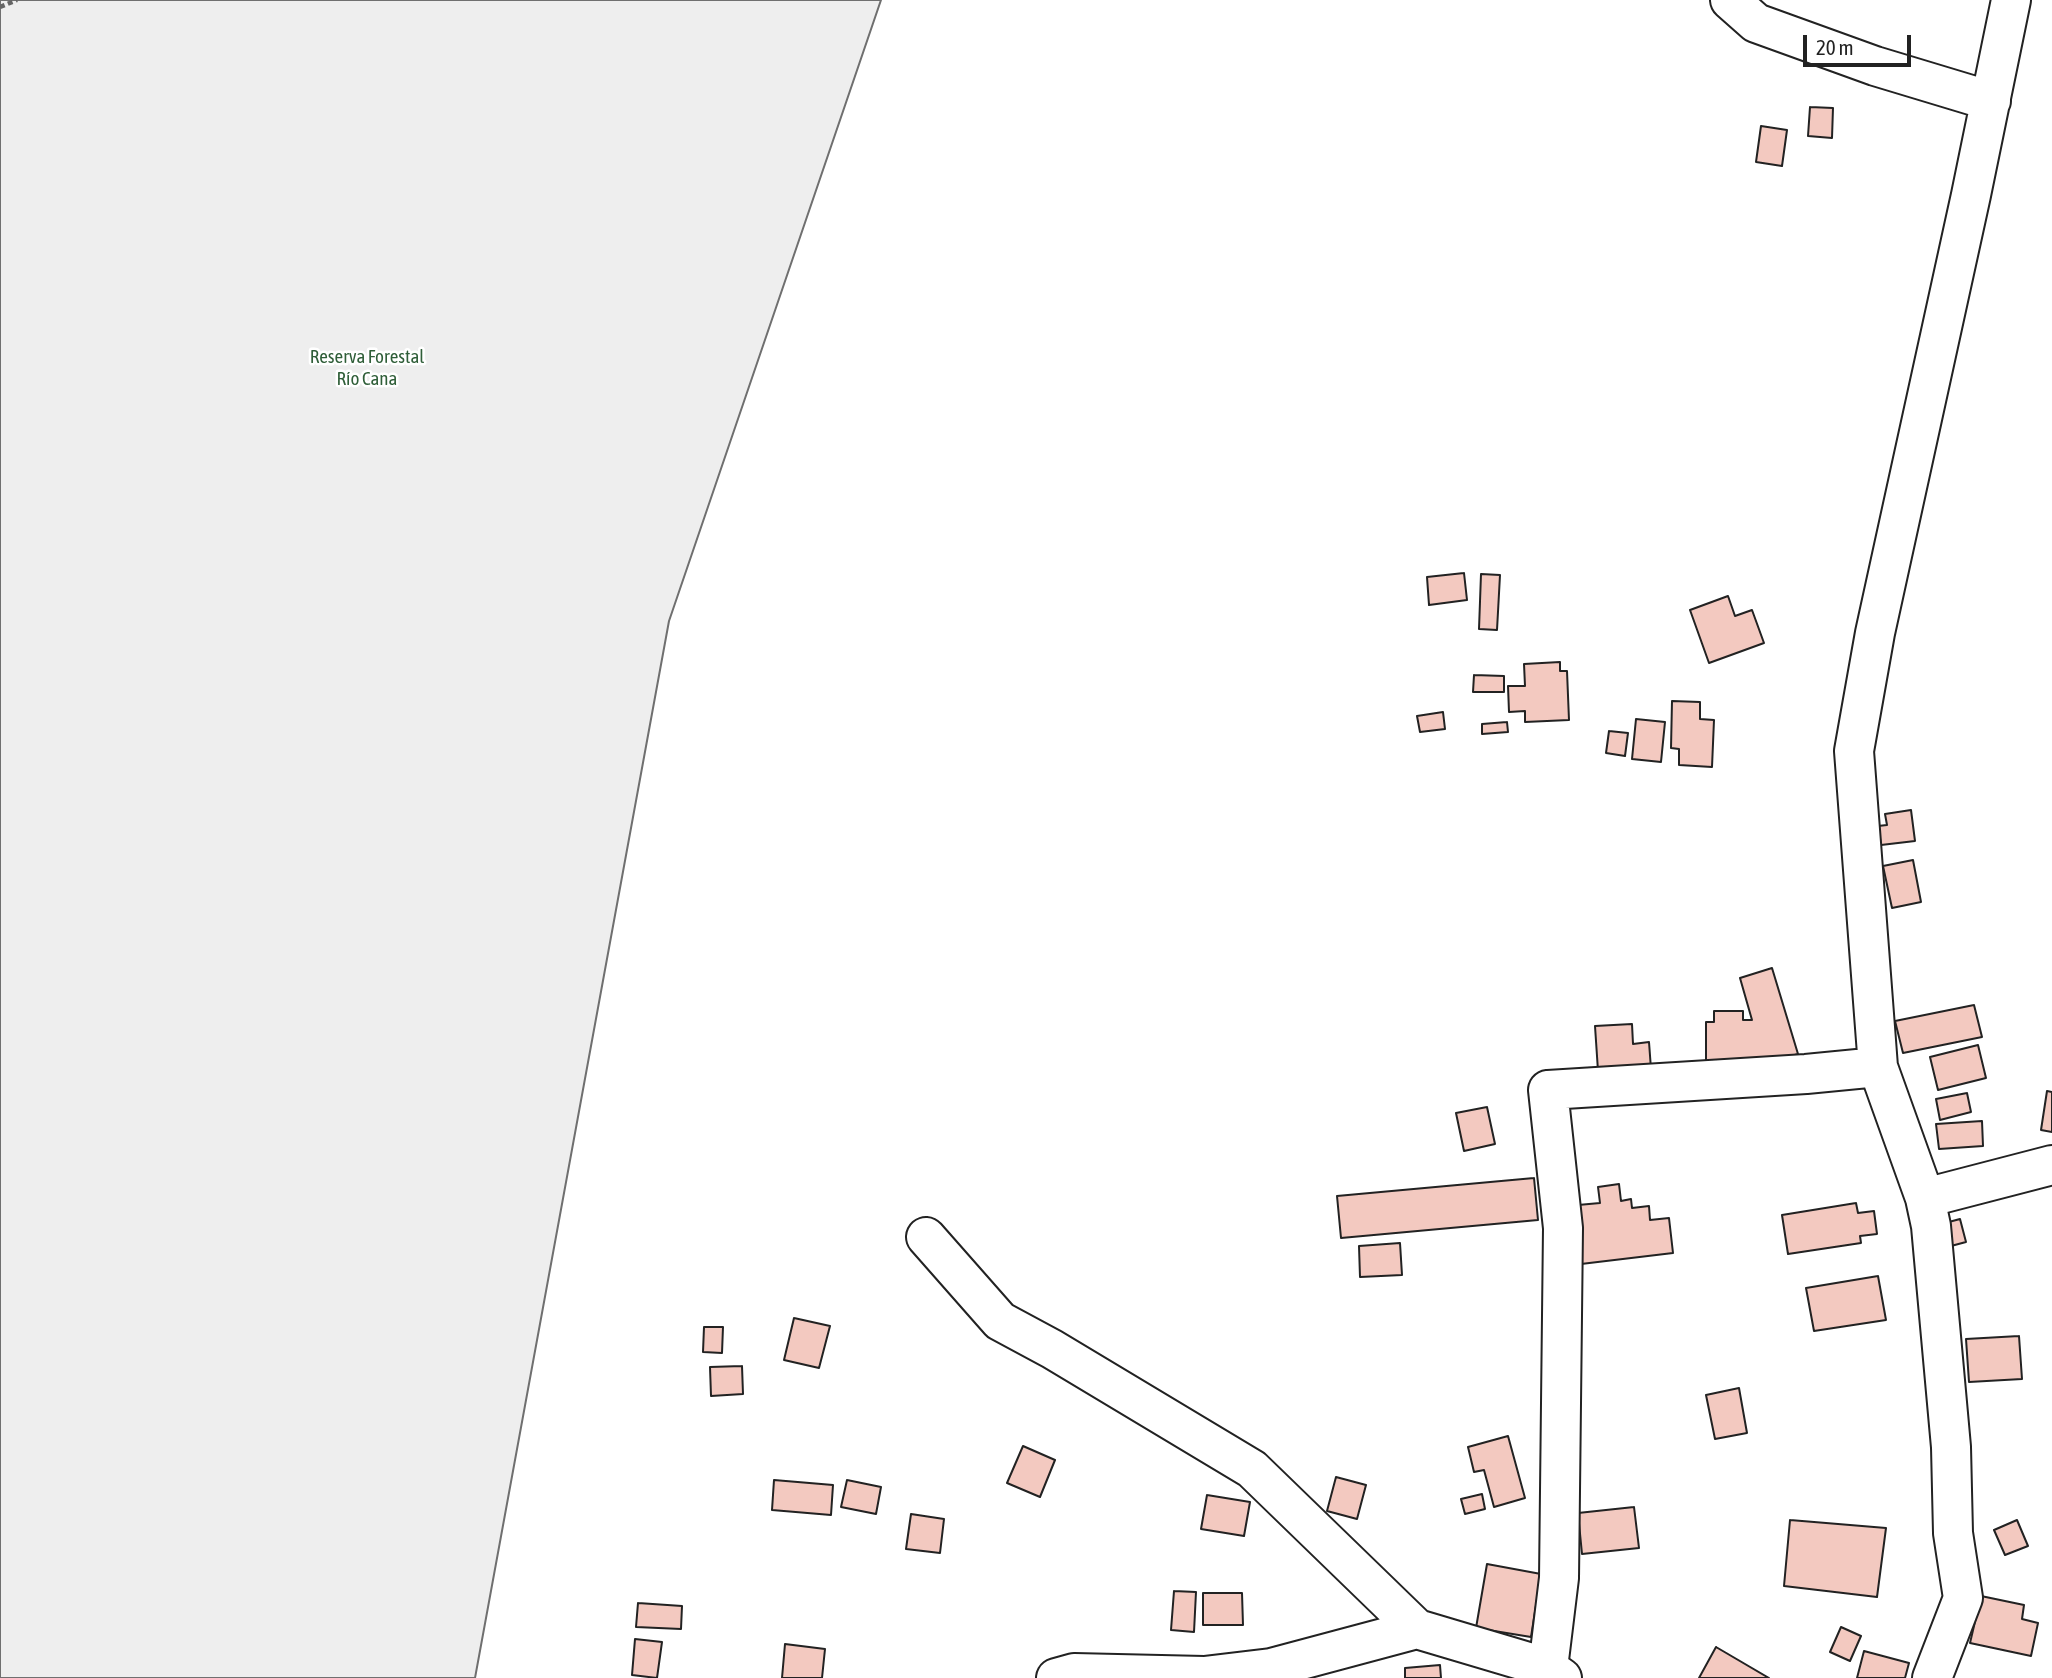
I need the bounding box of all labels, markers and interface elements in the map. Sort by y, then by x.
scale bar [1807,21,1916,65]
text: 20 m [1816,35,1854,59]
park label: Reserva Forestal Río Cana [310,346,424,390]

